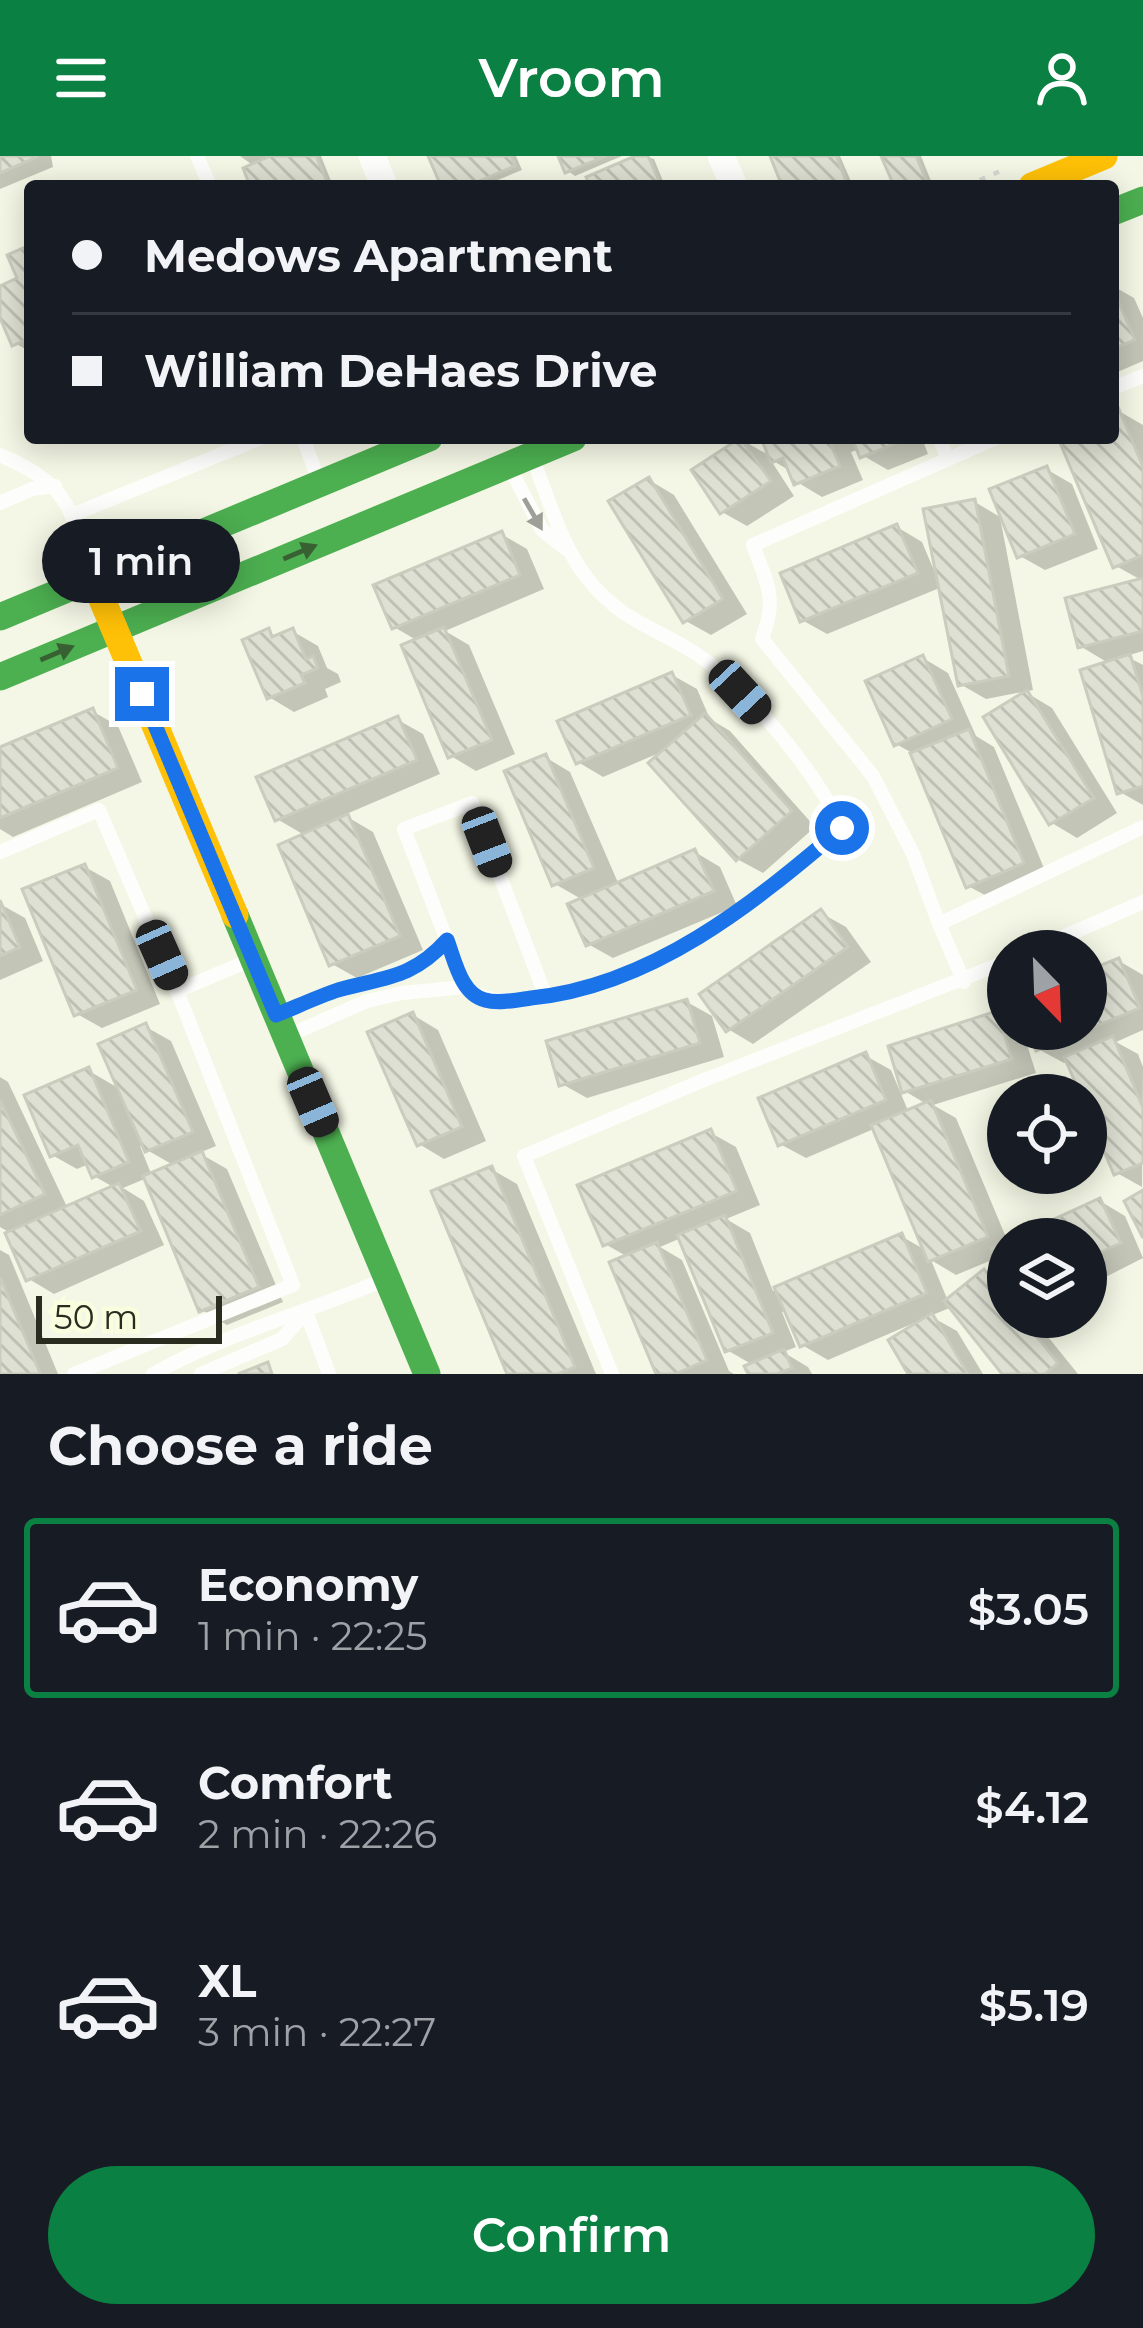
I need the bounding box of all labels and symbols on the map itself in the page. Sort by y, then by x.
one-way arrow [521,497,542,530]
callout: 1 min [43,520,241,604]
one-way arrow [283,542,319,561]
one-way arrow [40,643,76,662]
car [702,653,778,731]
route end [115,667,169,721]
route start [815,801,869,855]
car [457,802,517,882]
car [131,915,193,995]
north arrow [987,930,1107,1050]
car [282,1062,344,1142]
scale bar [36,1290,222,1343]

